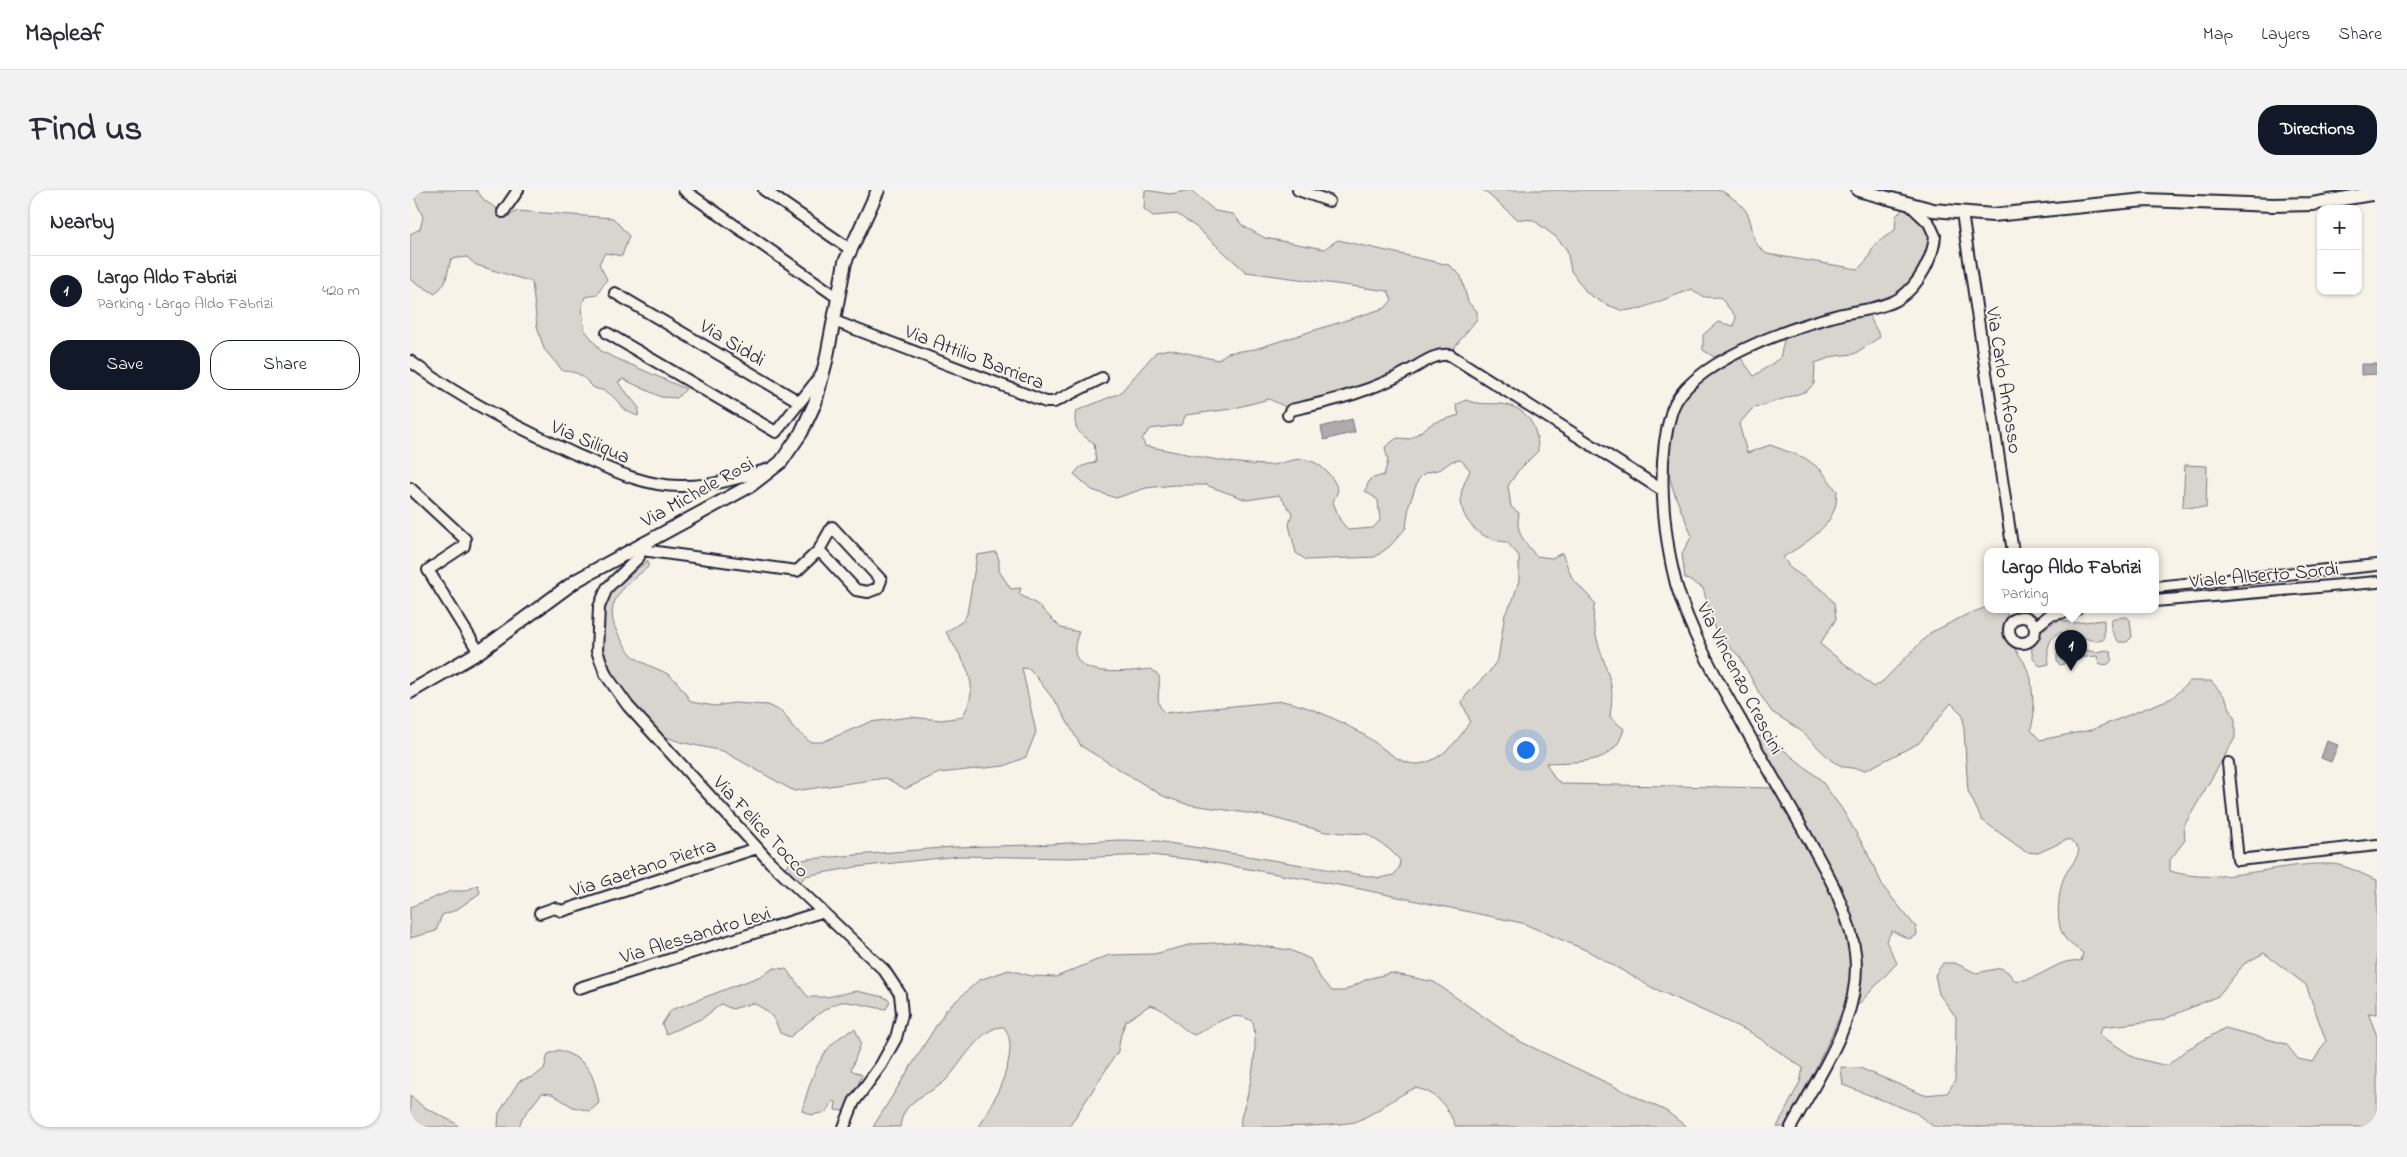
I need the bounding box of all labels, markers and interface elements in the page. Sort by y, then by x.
text: Mapleaf [25,17,104,52]
text: Map [2203,22,2233,48]
text: Layers [2261,22,2311,48]
text: Share [2339,22,2382,48]
text: Find us [30,105,142,156]
button: Directions [2258,105,2377,155]
map controls [2317,205,2362,295]
button: + [2317,205,2362,250]
text: Nearby [50,208,114,238]
button: − [2317,250,2362,295]
text: Largo Aldo Fabrizi [97,265,237,292]
text: 1 [63,279,69,303]
text: 420 m [322,279,360,303]
text: Parking · Largo Aldo Fabrizi [97,292,273,316]
street label: Via Carlo Anfosso [1976,304,2028,456]
street label: Via Siddi [692,313,770,375]
street label: Via Attilio Barriera [899,318,1048,398]
button: Save [50,340,200,390]
button: Share [210,340,360,390]
street label: Via Siliqua [545,413,634,473]
street label: Via Michele Rosi [635,450,760,537]
popup [1984,548,2159,613]
text: Largo Aldo Fabrizi [2002,555,2141,582]
street label: Viale Alberto Sordi [2187,556,2340,598]
text: Parking [2002,582,2048,606]
street label: Via Vincenzo Crescini [1687,597,1790,760]
pin: 1 [2055,630,2087,671]
your location [1513,737,1539,763]
street label: Via Felice Tocco [704,769,815,885]
street label: Via Gaetano Pietra [566,832,720,907]
street label: Via Alessandro Levi [616,900,775,973]

